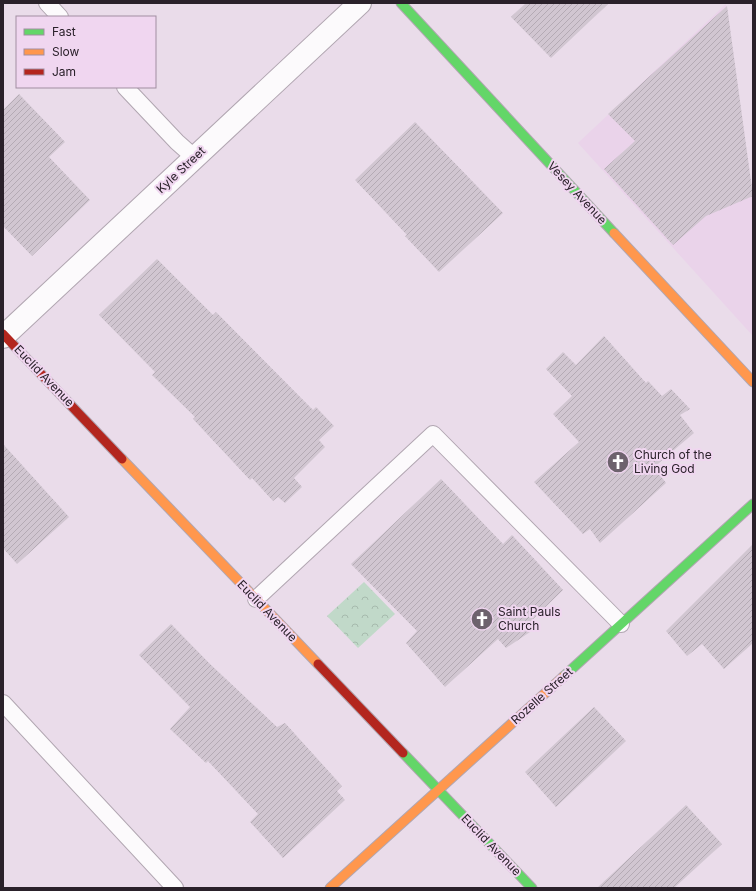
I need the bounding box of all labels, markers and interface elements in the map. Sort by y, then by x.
legend [16,16,156,88]
text: Fast [52,24,76,39]
text: Slow [52,44,80,59]
text: Jam [52,64,76,79]
street label: Kyle Street [153,143,208,196]
street label: Vesey Avenue [545,158,610,227]
street label: Euclid Avenue [11,342,77,410]
place label: Church of the Living God [634,447,712,476]
church icon: Church of the Living God [605,449,631,475]
street label: Euclid Avenue [234,577,300,645]
place label: Saint Pauls Church [498,604,560,633]
church icon: Saint Pauls Church [469,606,495,632]
street label: Rozelle Street [508,664,576,727]
street label: Euclid Avenue [458,811,524,879]

